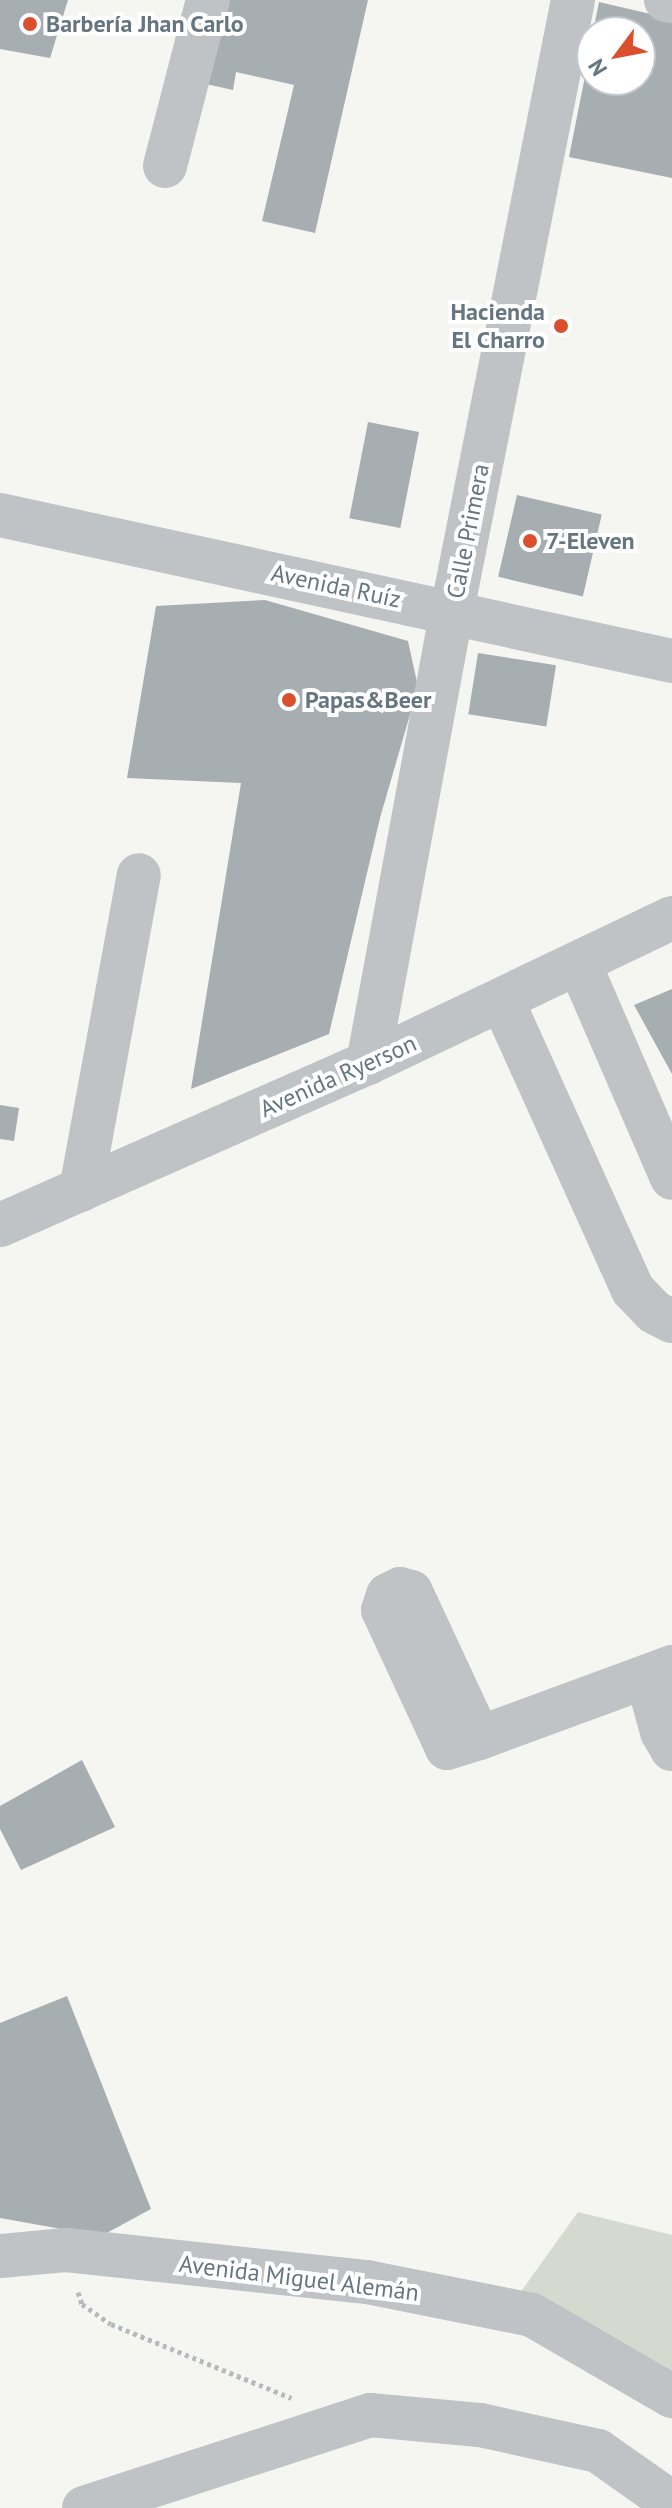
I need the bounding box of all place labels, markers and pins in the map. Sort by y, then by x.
place label: Barbería Jhan Carlo [46,10,244,38]
marker: Barbería Jhan Carlo [21,15,39,33]
place label: Hacienda El Charro [451,298,545,354]
marker: Hacienda El Charro [552,317,570,335]
place label: 7-Eleven [546,527,635,555]
marker: 7-Eleven [521,532,539,550]
place label: Papas&Beer [305,686,431,714]
marker: Papas&Beer [280,691,298,709]

